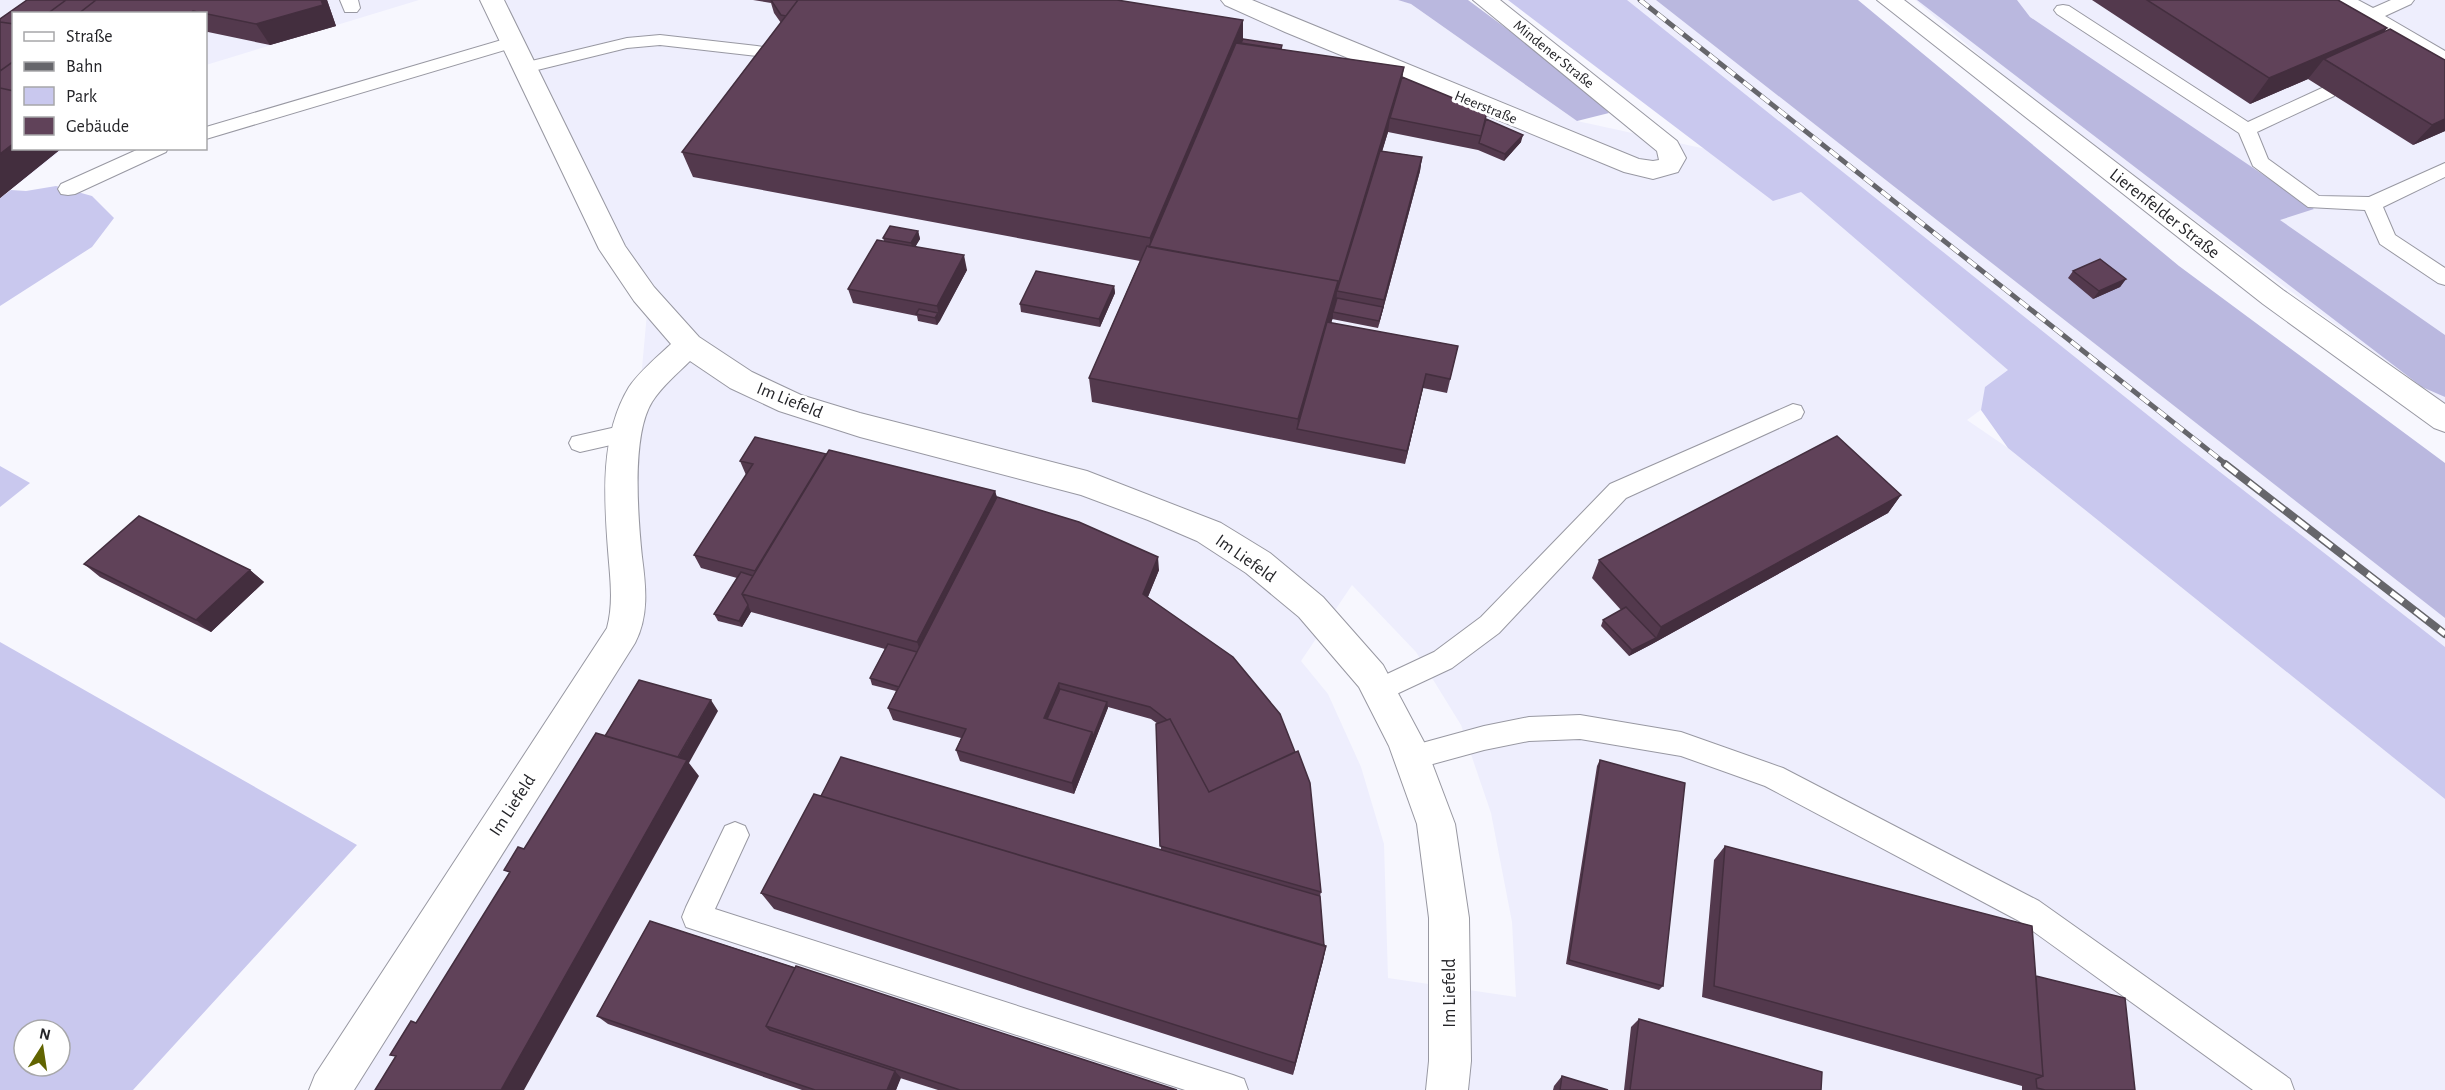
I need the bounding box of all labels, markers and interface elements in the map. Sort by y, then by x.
legend [12,12,207,150]
street label: Mindener Straße [1511,18,1597,91]
text: Straße [66,28,112,46]
text: Bahn [66,58,102,76]
text: Park [66,88,98,106]
street label: Heerstraße [1452,88,1519,127]
text: Gebäude [66,118,129,136]
street label: Lierenfelder Straße [2106,165,2223,262]
street label: Im Liefeld [754,380,825,422]
street label: Im Liefeld [1212,532,1279,586]
street label: Im Liefeld [486,772,539,840]
street label: Im Liefeld [1441,958,1459,1028]
north arrow [12,1018,72,1078]
text: N [38,1025,52,1043]

